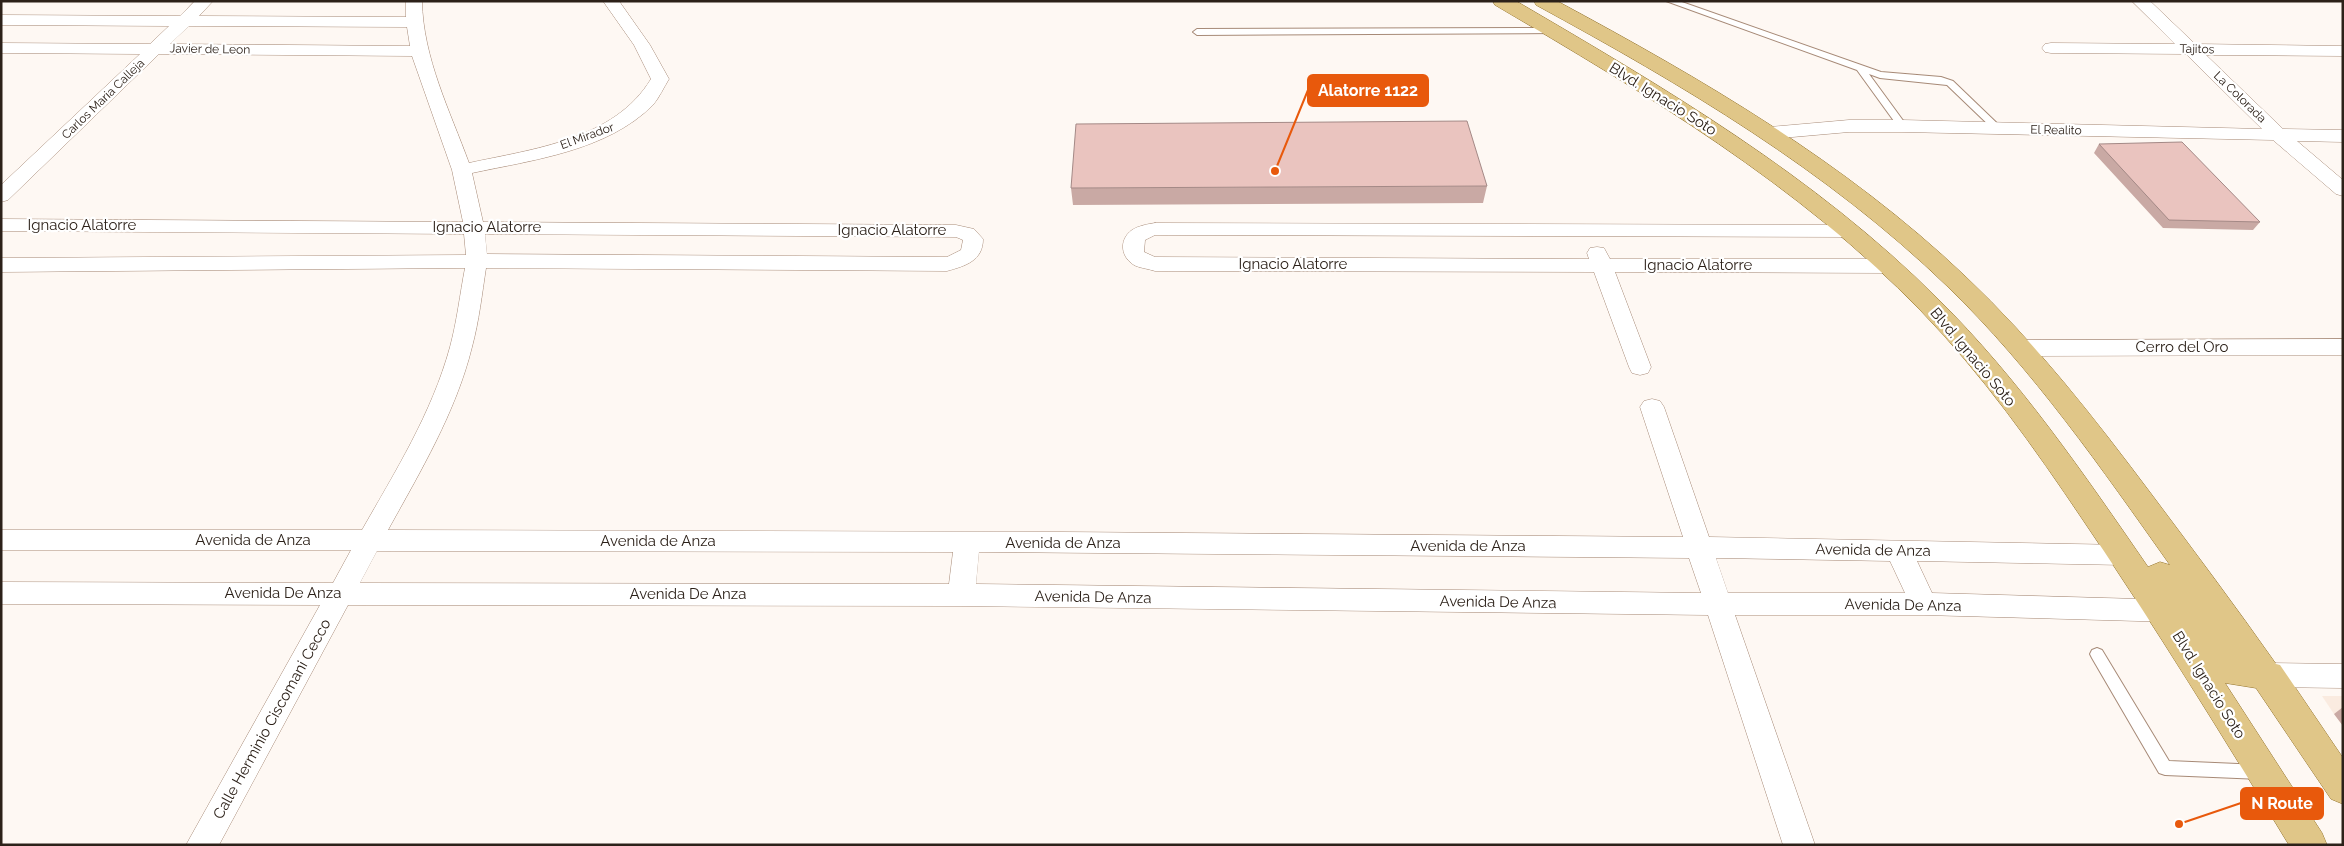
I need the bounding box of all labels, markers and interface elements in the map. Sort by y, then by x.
street label: Javier de Leon [170,41,250,57]
street label: Tajitos [2179,42,2215,56]
street label: Carlos Maria Calleja [59,56,147,142]
street label: Blvd. Ignacio Soto [1606,59,1720,139]
street label: La Colorada [2211,69,2269,125]
callout: Alatorre 1122 [1308,75,1428,106]
text: Alatorre 1122 [1318,81,1418,100]
street label: El Mirador [558,120,616,152]
street label: El Realito [2030,123,2082,137]
street label: Ignacio Alatorre [28,216,137,234]
street label: Ignacio Alatorre [433,218,542,236]
street label: Ignacio Alatorre [838,221,947,239]
street label: Ignacio Alatorre [1239,255,1348,273]
street label: Ignacio Alatorre [1644,256,1753,274]
street label: Blvd. Ignacio Soto [1926,304,2020,410]
street label: Cerro del Oro [2136,338,2229,356]
street label: Avenida de Anza [195,531,311,549]
street label: Avenida de Anza [600,532,716,550]
street label: Avenida de Anza [1005,534,1121,552]
street label: Avenida de Anza [1410,537,1526,555]
street label: Avenida de Anza [1815,540,1931,560]
street label: Avenida De Anza [225,584,341,602]
street label: Avenida De Anza [630,585,746,603]
street label: Avenida De Anza [1034,587,1152,607]
street label: Avenida De Anza [1439,592,1557,612]
street label: Avenida De Anza [1844,595,1962,615]
street label: Calle Herminio Ciscomani Cecco [209,616,335,822]
street label: Blvd. Ignacio Soto [2169,628,2249,742]
callout: N Route [2241,788,2323,819]
text: N Route [2251,794,2313,813]

